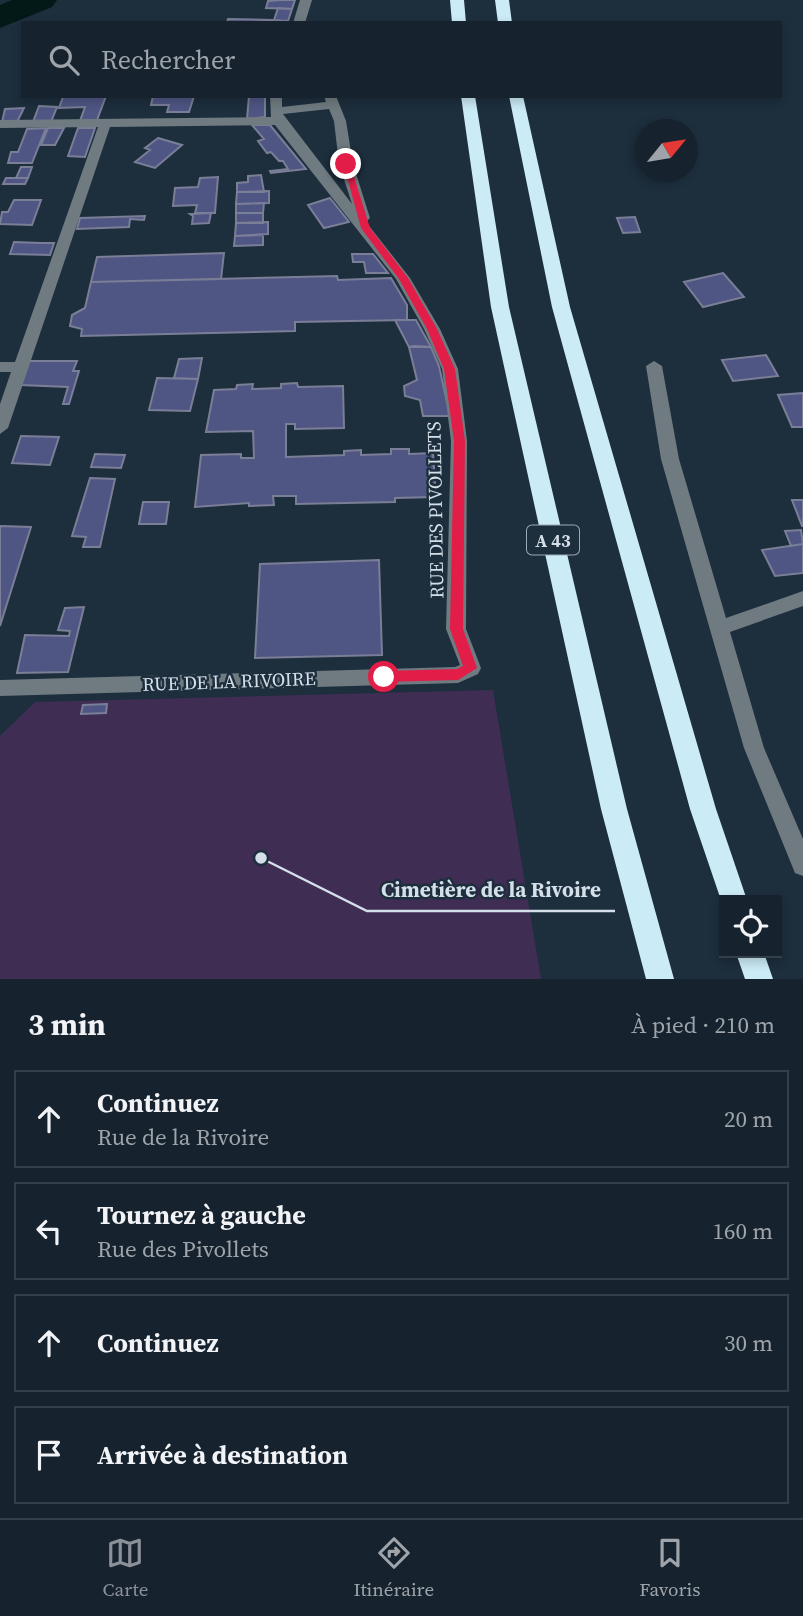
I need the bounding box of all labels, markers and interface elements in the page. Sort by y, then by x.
search box [21,21,782,98]
icon: search [45,41,83,79]
text: Rechercher [101,42,235,78]
north arrow [635,119,698,182]
route end [330,148,361,179]
street label: RUE DES PIVOLLETS [420,421,450,599]
road number: A 43 [527,526,579,554]
route start [368,661,399,692]
street label: RUE DE LA RIVOIRE [142,665,316,697]
callout: Cimetière de la Rivoire [367,869,615,911]
text: Cimetière de la Rivoire [381,875,601,904]
map controls [719,895,782,958]
button: locate [719,895,782,958]
text: 3 min [28,1004,106,1045]
text: À pied · 210 m [631,1009,775,1041]
text: Continuez [97,1085,218,1121]
icon: ahead [30,1100,68,1138]
text: 20 m [724,1103,773,1135]
text: Rue de la Rivoire [97,1121,269,1153]
text: Tournez à gauche [97,1197,306,1233]
icon: left [30,1212,68,1250]
text: 160 m [712,1215,773,1247]
text: Rue des Pivollets [97,1233,269,1265]
icon: ahead [30,1324,68,1362]
text: Continuez [97,1325,218,1361]
text: 30 m [724,1327,773,1359]
icon: arrive [30,1436,68,1474]
text: Arrivée à destination [97,1437,348,1473]
tab: Carte [103,1534,148,1602]
tab: Itinéraire [354,1534,434,1602]
tab: Favoris [639,1534,700,1602]

